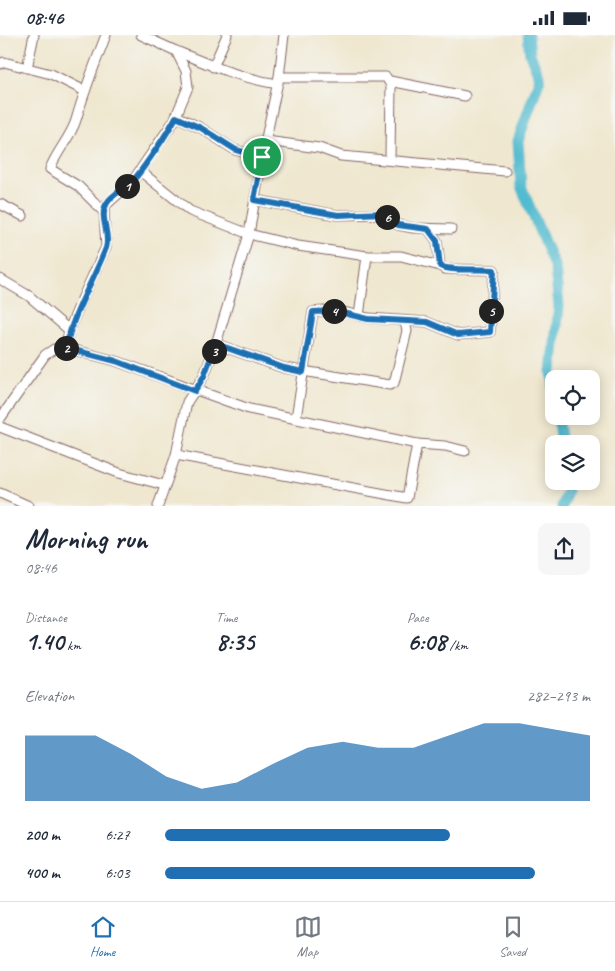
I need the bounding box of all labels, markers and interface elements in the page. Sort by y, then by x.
text: 08:46 [25,6,63,30]
pin [241,136,283,178]
icon: arrive [248,143,276,171]
pin: 1 [114,173,140,199]
text: 1 [124,178,131,195]
pin: 6 [374,205,400,229]
text: 6 [384,209,391,226]
pin: 4 [322,299,346,323]
pin: 5 [478,299,504,323]
text: 4 [331,303,338,320]
text: 5 [488,303,495,320]
pin: 2 [54,335,78,361]
pin: 3 [202,339,226,363]
text: 2 [63,340,70,357]
text: 3 [211,343,218,360]
map controls [545,370,600,490]
button: locate [545,370,600,425]
button: layers [545,435,600,490]
text: Morning run [25,521,147,556]
button: share [538,523,590,575]
text: 08:46 [25,558,57,578]
text: Distance [25,609,67,626]
text: Time [216,609,237,626]
text: Pace [407,609,429,626]
text: 1.40 [25,626,64,658]
text: 8:35 [216,626,254,658]
text: 6:08 [407,626,446,658]
text: km [64,637,81,654]
text: /km [446,637,468,654]
text: Elevation [25,686,74,706]
text: 282–293 m [527,686,590,706]
text: 200 m [25,825,60,845]
text: 6:27 [105,825,130,845]
text: 400 m [25,863,60,883]
text: 6:03 [105,863,130,883]
tab: Home [89,913,117,960]
tab: Map [294,913,322,960]
tab: Saved [499,913,527,960]

